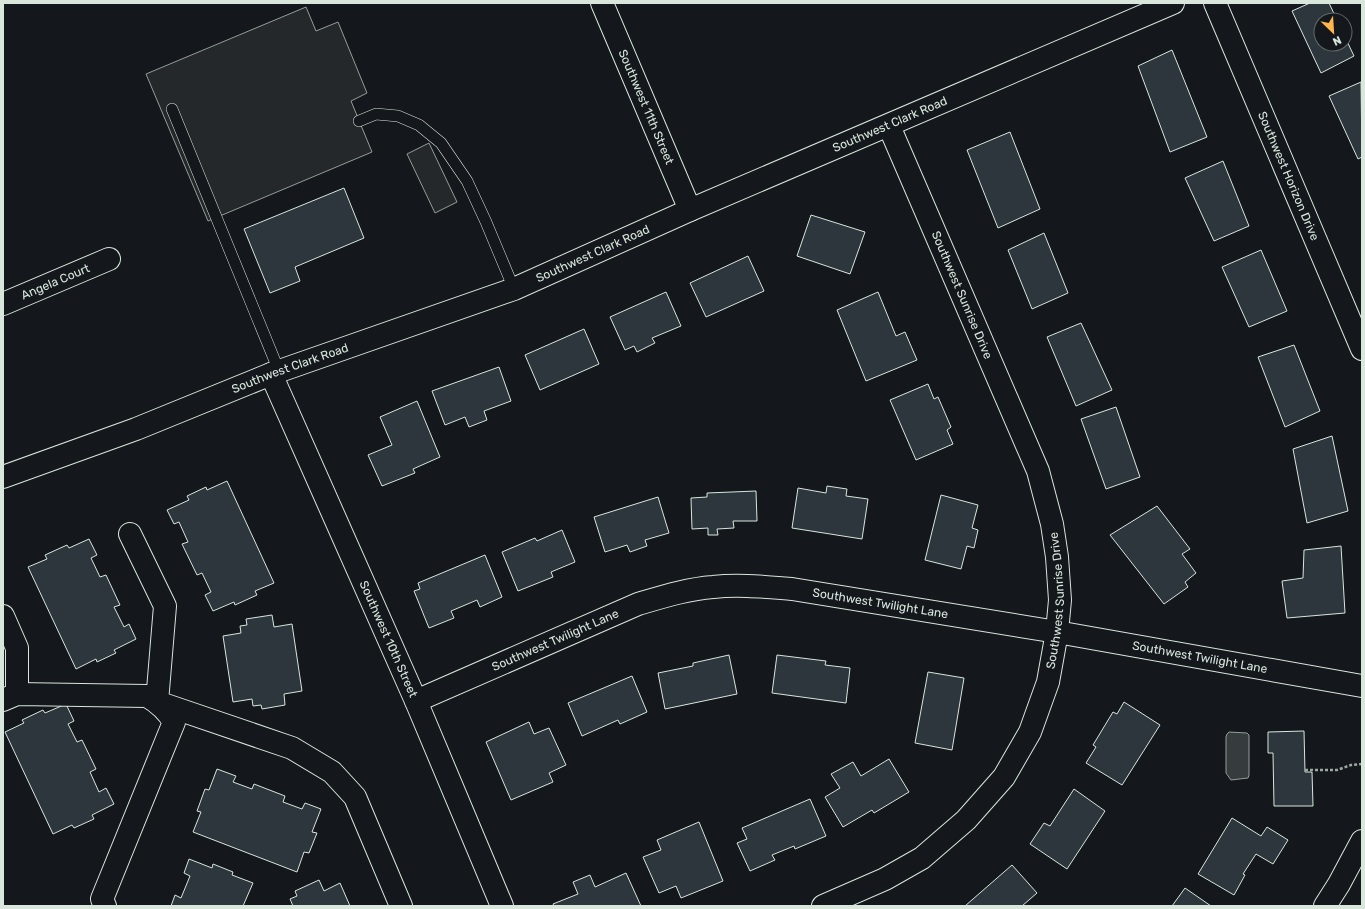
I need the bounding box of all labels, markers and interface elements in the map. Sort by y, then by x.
north arrow [1313,12,1353,52]
text: N [1331,33,1343,48]
street label: Southwest 11th Street [616,47,677,167]
street label: Southwest Clark Road [831,94,949,155]
street label: Southwest Horizon Drive [1255,110,1322,243]
street label: Southwest Clark Road [534,222,652,285]
street label: Southwest Sunrise Drive [929,229,995,361]
street label: Angela Court [19,261,92,302]
street label: Southwest Clark Road [230,341,350,396]
street label: Southwest Sunrise Drive [1043,531,1067,670]
street label: Southwest 10th Street [357,579,421,700]
street label: Southwest Twilight Lane [812,585,949,621]
street label: Southwest Twilight Lane [490,606,621,674]
street label: Southwest Twilight Lane [1131,638,1269,676]

